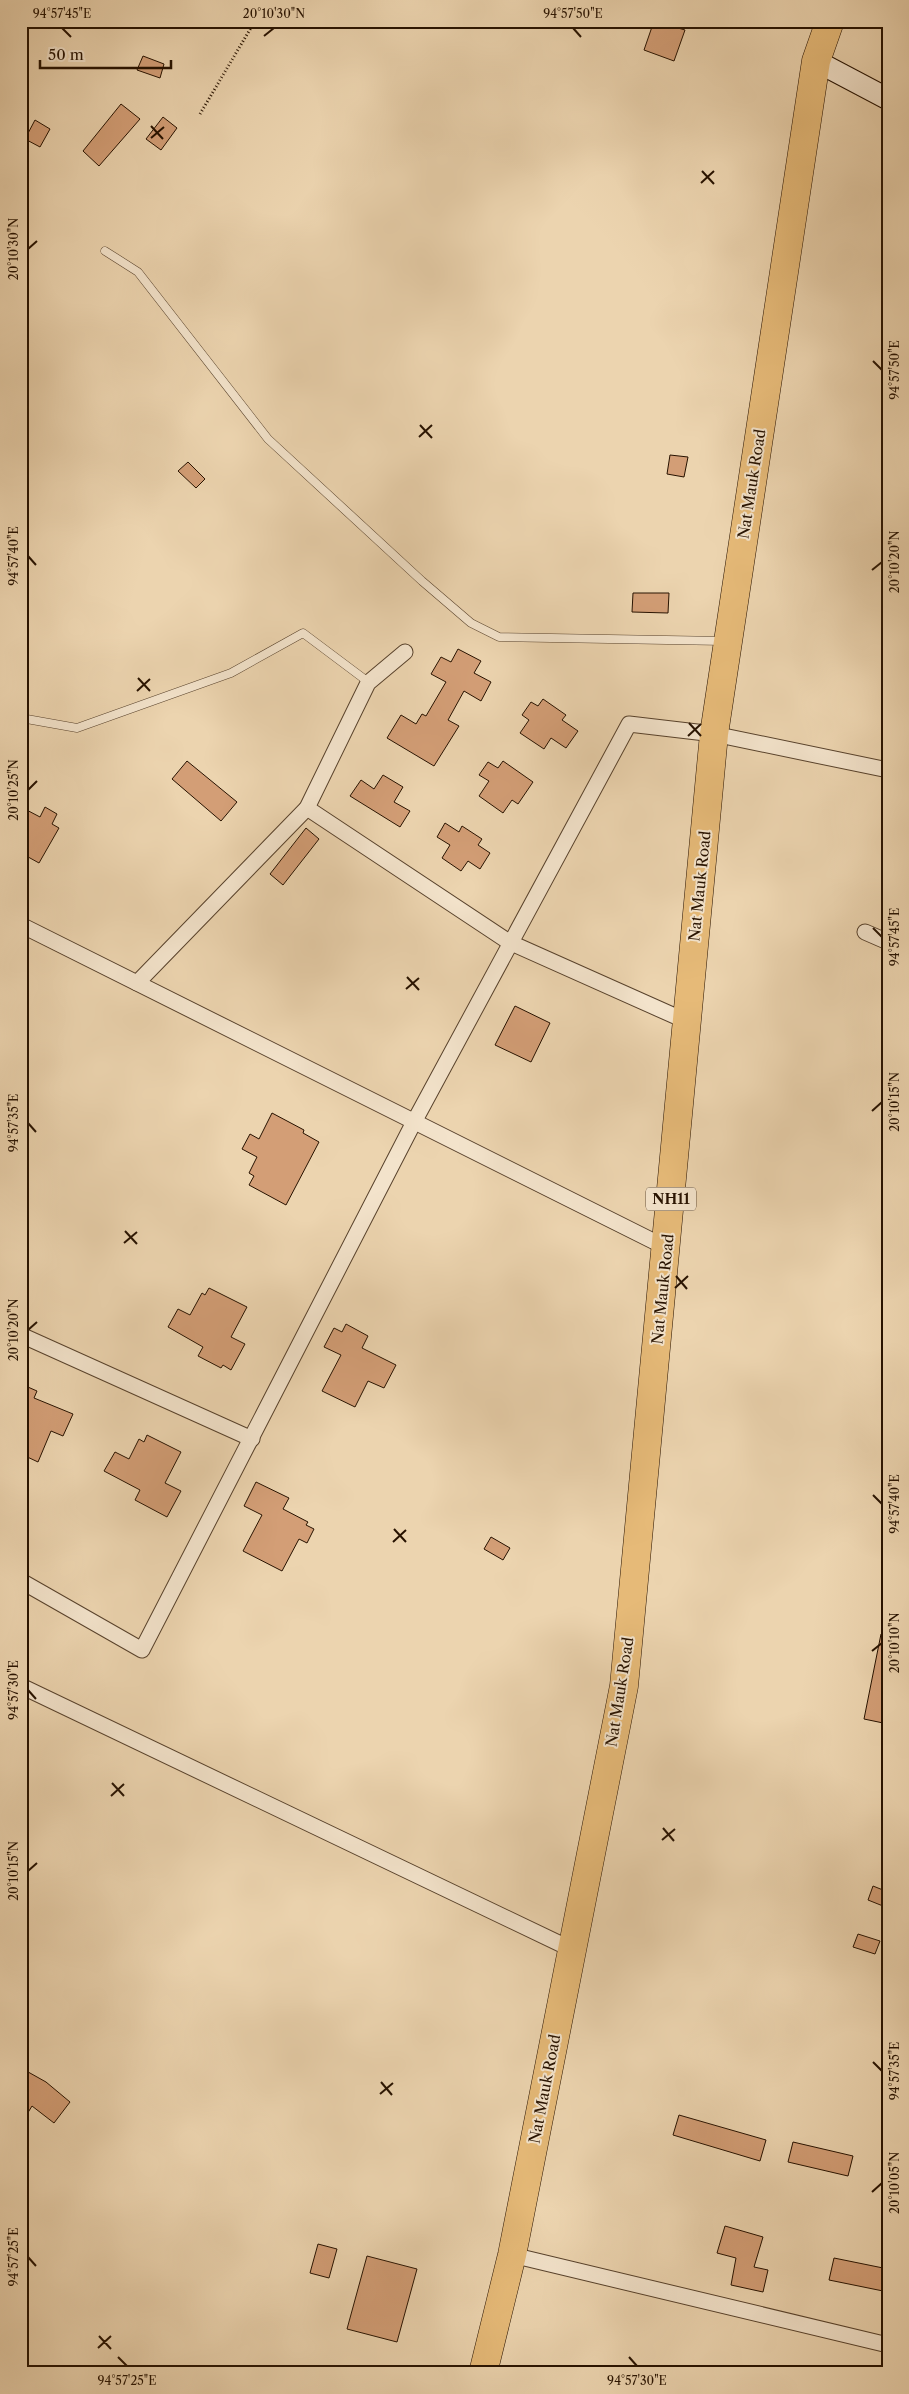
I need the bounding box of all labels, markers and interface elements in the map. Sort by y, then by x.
text: 94°57'45"E [33,6,91,21]
text: 20°10'30"N [243,6,305,21]
text: 94°57'50"E [543,6,603,21]
scale bar [40,38,171,70]
text: 50 m [48,45,84,64]
text: 20°10'30"N [6,218,21,280]
text: 94°57'50"E [887,340,902,400]
street label: Nat Mauk Road [733,428,770,540]
text: 94°57'40"E [6,526,21,586]
text: 20°10'20"N [887,531,902,593]
text: 20°10'25"N [6,759,21,821]
street label: Nat Mauk Road [684,830,715,942]
text: 94°57'45"E [887,908,902,966]
text: 20°10'15"N [887,1072,902,1132]
text: 94°57'35"E [6,1094,21,1152]
road number: NH11 [646,1188,696,1210]
street label: Nat Mauk Road [647,1233,678,1345]
text: 20°10'20"N [6,1299,21,1361]
text: 94°57'40"E [887,1474,902,1534]
text: 20°10'10"N [887,1613,902,1673]
street label: Nat Mauk Road [601,1636,638,1748]
text: 94°57'30"E [6,1660,21,1720]
text: 20°10'15"N [6,1841,21,1901]
street label: Nat Mauk Road [525,2033,564,2145]
text: 94°57'35"E [887,2042,902,2100]
text: 20°10'05"N [887,2152,902,2214]
text: 94°57'25"E [6,2228,21,2286]
text: 94°57'25"E [98,2373,156,2388]
text: 94°57'30"E [607,2373,667,2388]

